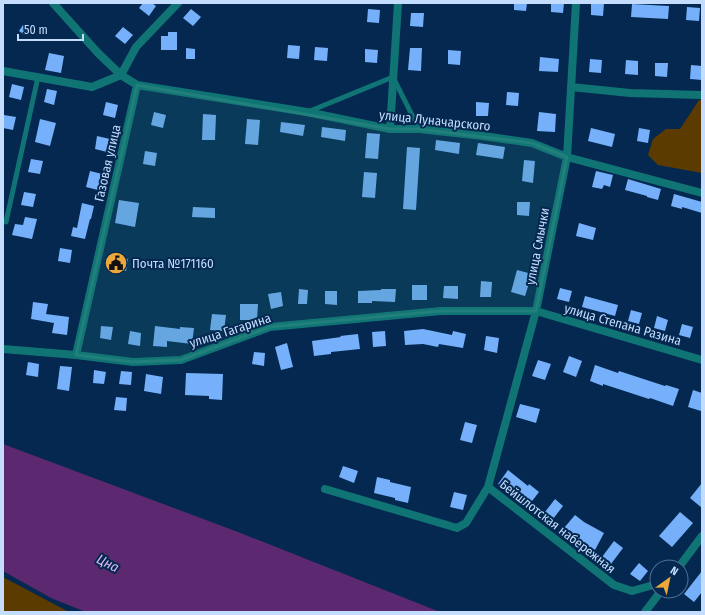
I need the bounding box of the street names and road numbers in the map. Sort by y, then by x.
street label: улица Луначарского [378,107,492,134]
street label: Газовая улица [91,123,124,203]
street label: улица Смычки [523,206,552,286]
street label: улица Степана Разина [563,301,683,348]
street label: улица Гагарина [188,310,273,351]
street label: Бейшлотская набережная [497,477,619,576]

